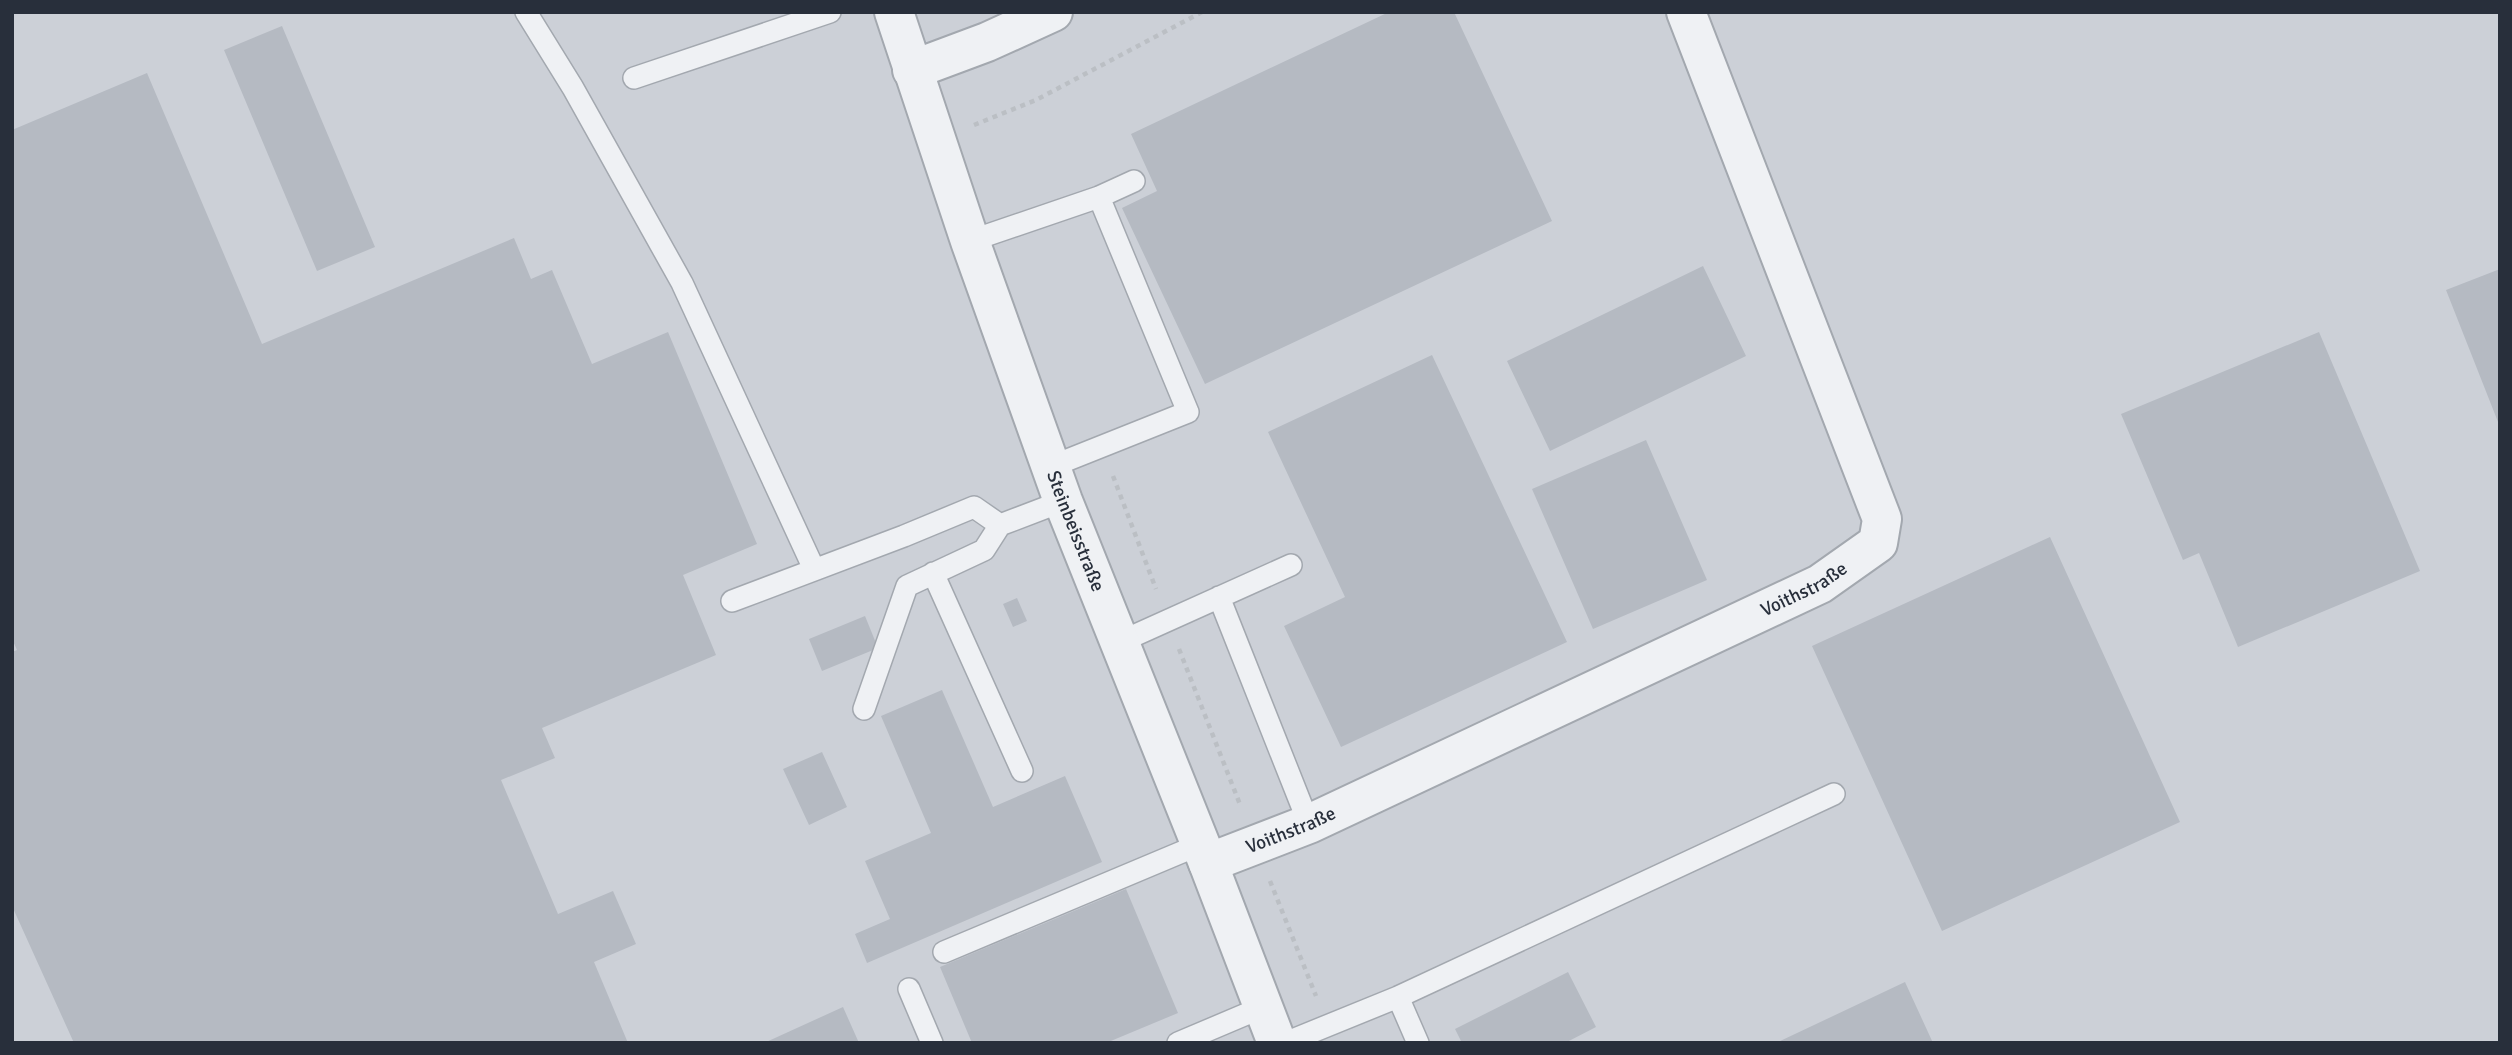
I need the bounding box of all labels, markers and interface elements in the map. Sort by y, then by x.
street label: Steinbeisstraße [1041,467,1110,595]
street label: Voithstraße [1757,557,1852,622]
street label: Voithstraße [1242,801,1340,859]

